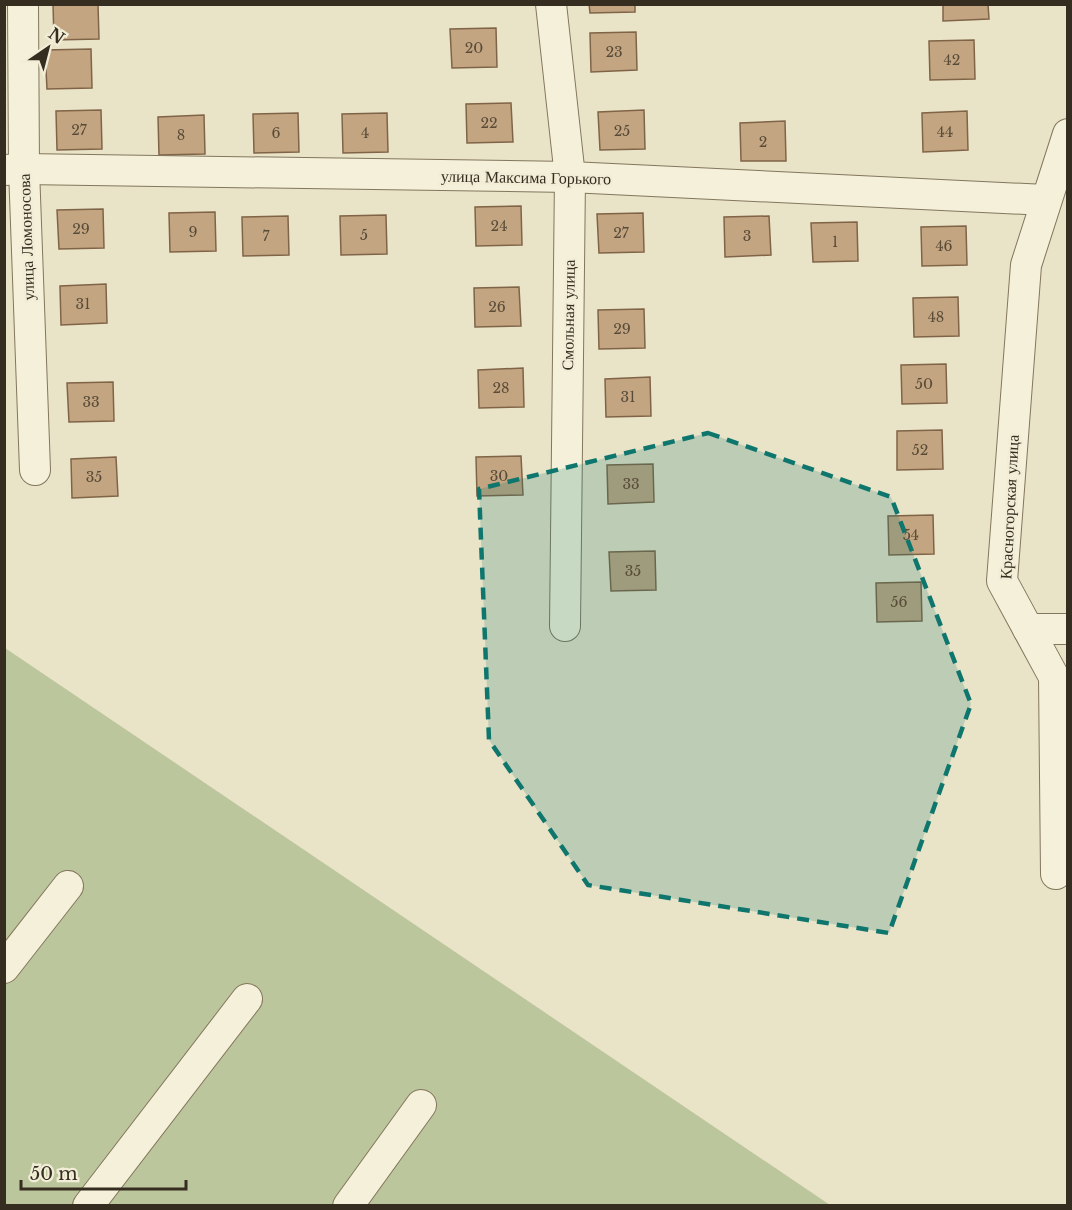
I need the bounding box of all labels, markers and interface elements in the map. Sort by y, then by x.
north arrow [18,18,78,78]
text: N [45,23,69,48]
house number: 20 [465,39,483,57]
house number: 23 [605,43,623,61]
house number: 42 [944,51,960,69]
house number: 22 [480,114,498,132]
house number: 27 [71,121,88,139]
house number: 25 [614,122,630,140]
house number: 44 [937,123,953,141]
house number: 6 [271,124,281,142]
house number: 4 [361,124,369,142]
house number: 8 [177,126,185,144]
house number: 2 [759,133,767,151]
street label: улица Максима Горького [441,166,611,188]
street label: улица Ломоносова [14,173,38,301]
house number: 24 [491,217,507,235]
house number: 29 [72,220,90,238]
house number: 9 [188,223,198,241]
house number: 27 [613,224,630,242]
house number: 5 [360,226,368,244]
house number: 7 [262,227,270,245]
house number: 3 [743,227,751,245]
house number: 1 [832,233,838,251]
house number: 46 [935,237,953,255]
street label: Смольная улица [557,259,579,371]
house number: 31 [76,295,90,313]
house number: 26 [488,298,506,316]
house number: 48 [928,308,944,326]
house number: 29 [613,320,631,338]
house number: 50 [915,375,933,393]
house number: 28 [492,379,510,397]
house number: 31 [621,388,635,406]
house number: 33 [82,393,100,411]
street label: Красногорская улица [995,434,1023,580]
house number: 52 [912,441,928,459]
house number: 30 [490,467,508,485]
house number: 35 [86,468,102,486]
house number: 33 [622,475,640,493]
house number: 54 [903,526,919,544]
house number: 35 [625,562,641,580]
house number: 56 [891,593,907,611]
scale bar [21,1153,186,1191]
text: 50 m [30,1163,78,1185]

